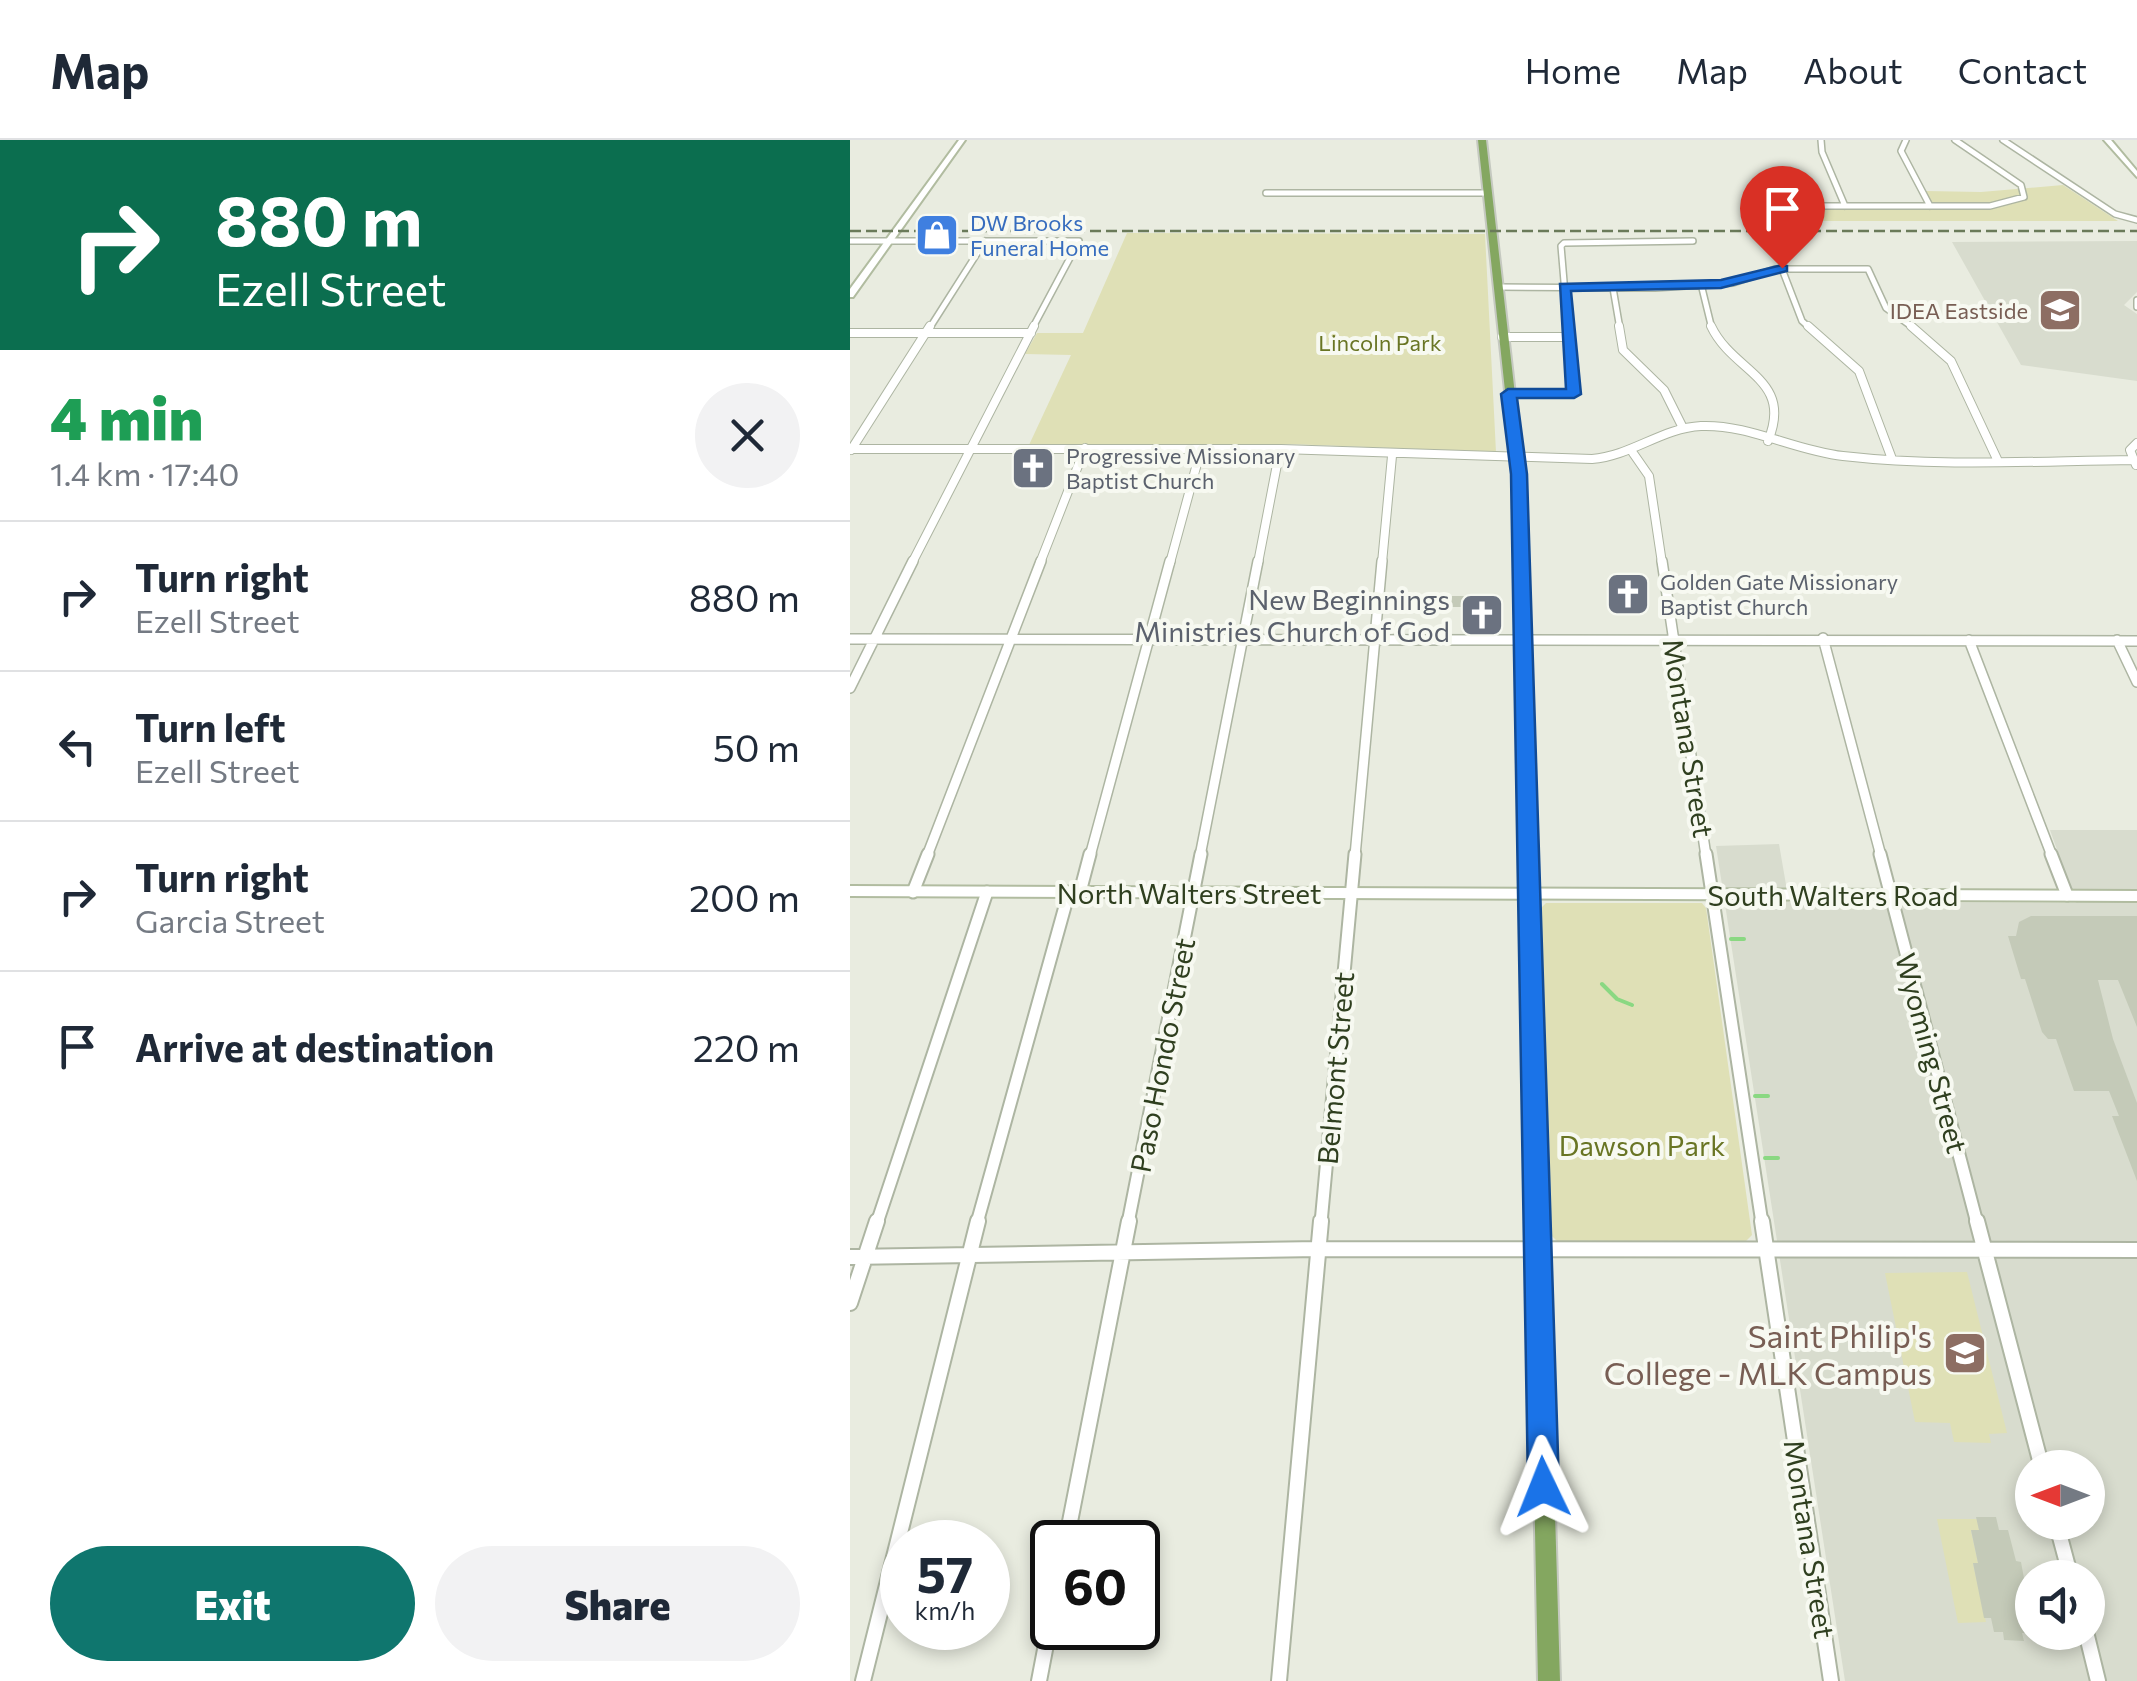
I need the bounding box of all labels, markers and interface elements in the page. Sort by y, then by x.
text: Map [50,40,149,99]
text: Home [1525,48,1621,91]
text: Map [1676,48,1748,91]
text: About [1803,48,1903,91]
text: Contact [1958,48,2087,91]
pin [1740,166,1825,269]
text: 880 m [215,175,423,260]
icon: right [50,180,180,310]
icon: arrive [1755,181,1810,236]
place label: DW Brooks Funeral Home [970,209,1109,261]
shop icon: DW Brooks Funeral Home [914,212,960,258]
text: Ezell Street [215,260,446,315]
school or university icon: IDEA Eastside [2037,287,2083,333]
place label: IDEA Eastside [1890,297,2028,324]
park label: Lincoln Park [1318,329,1442,356]
text: 4 min [50,379,203,452]
button: close [695,383,800,488]
place label: Progressive Missionary Baptist Church [1066,442,1295,494]
church icon: Progressive Missionary Baptist Church [1010,445,1056,491]
text: 1.4 km · 17:40 [50,453,239,493]
text: Turn right [135,553,309,600]
place label: Golden Gate Missionary Baptist Church [1660,568,1898,620]
icon: right [50,569,105,624]
church icon: Golden Gate Missionary Baptist Church [1605,571,1651,617]
text: 880 m [689,573,800,620]
place label: New Beginnings Ministries Church of God [1134,582,1450,648]
church icon: New Beginnings Ministries Church of God [1459,592,1505,638]
text: Ezell Street [135,600,300,640]
street label: Montana Street [1657,636,1721,840]
text: Turn left [135,703,286,750]
icon: left [50,719,105,774]
text: 50 m [713,723,800,770]
text: Ezell Street [135,750,300,790]
text: Turn right [135,853,309,900]
icon: right [50,869,105,924]
text: 200 m [689,873,800,920]
street label: North Walters Street [1057,876,1321,910]
street label: South Walters Road [1708,878,1958,912]
text: Garcia Street [135,900,325,940]
street label: Paso Hondo Street [1123,935,1201,1175]
street label: Wyoming Street [1889,949,1975,1157]
street label: Belmont Street [1310,970,1360,1166]
icon: arrive [50,1019,105,1074]
text: Arrive at destination [135,1023,494,1070]
text: 220 m [693,1023,800,1070]
park label: Dawson Park [1559,1128,1725,1162]
place label: Saint Philip's College - MLK Campus [1604,1315,1932,1392]
school or university icon: Saint Philip's College - MLK Campus [1942,1330,1988,1376]
position arrow [1491,1435,1595,1539]
street label: Montana Street [1778,1437,1842,1641]
north arrow [2015,1450,2105,1540]
map controls [2015,1450,2105,1650]
speed limit sign: 60 [1030,1520,1160,1650]
text: 57 [917,1542,973,1603]
button: Exit [50,1546,415,1661]
button: Share [435,1546,800,1661]
button: sound [2015,1560,2105,1650]
text: km/h [915,1595,975,1625]

